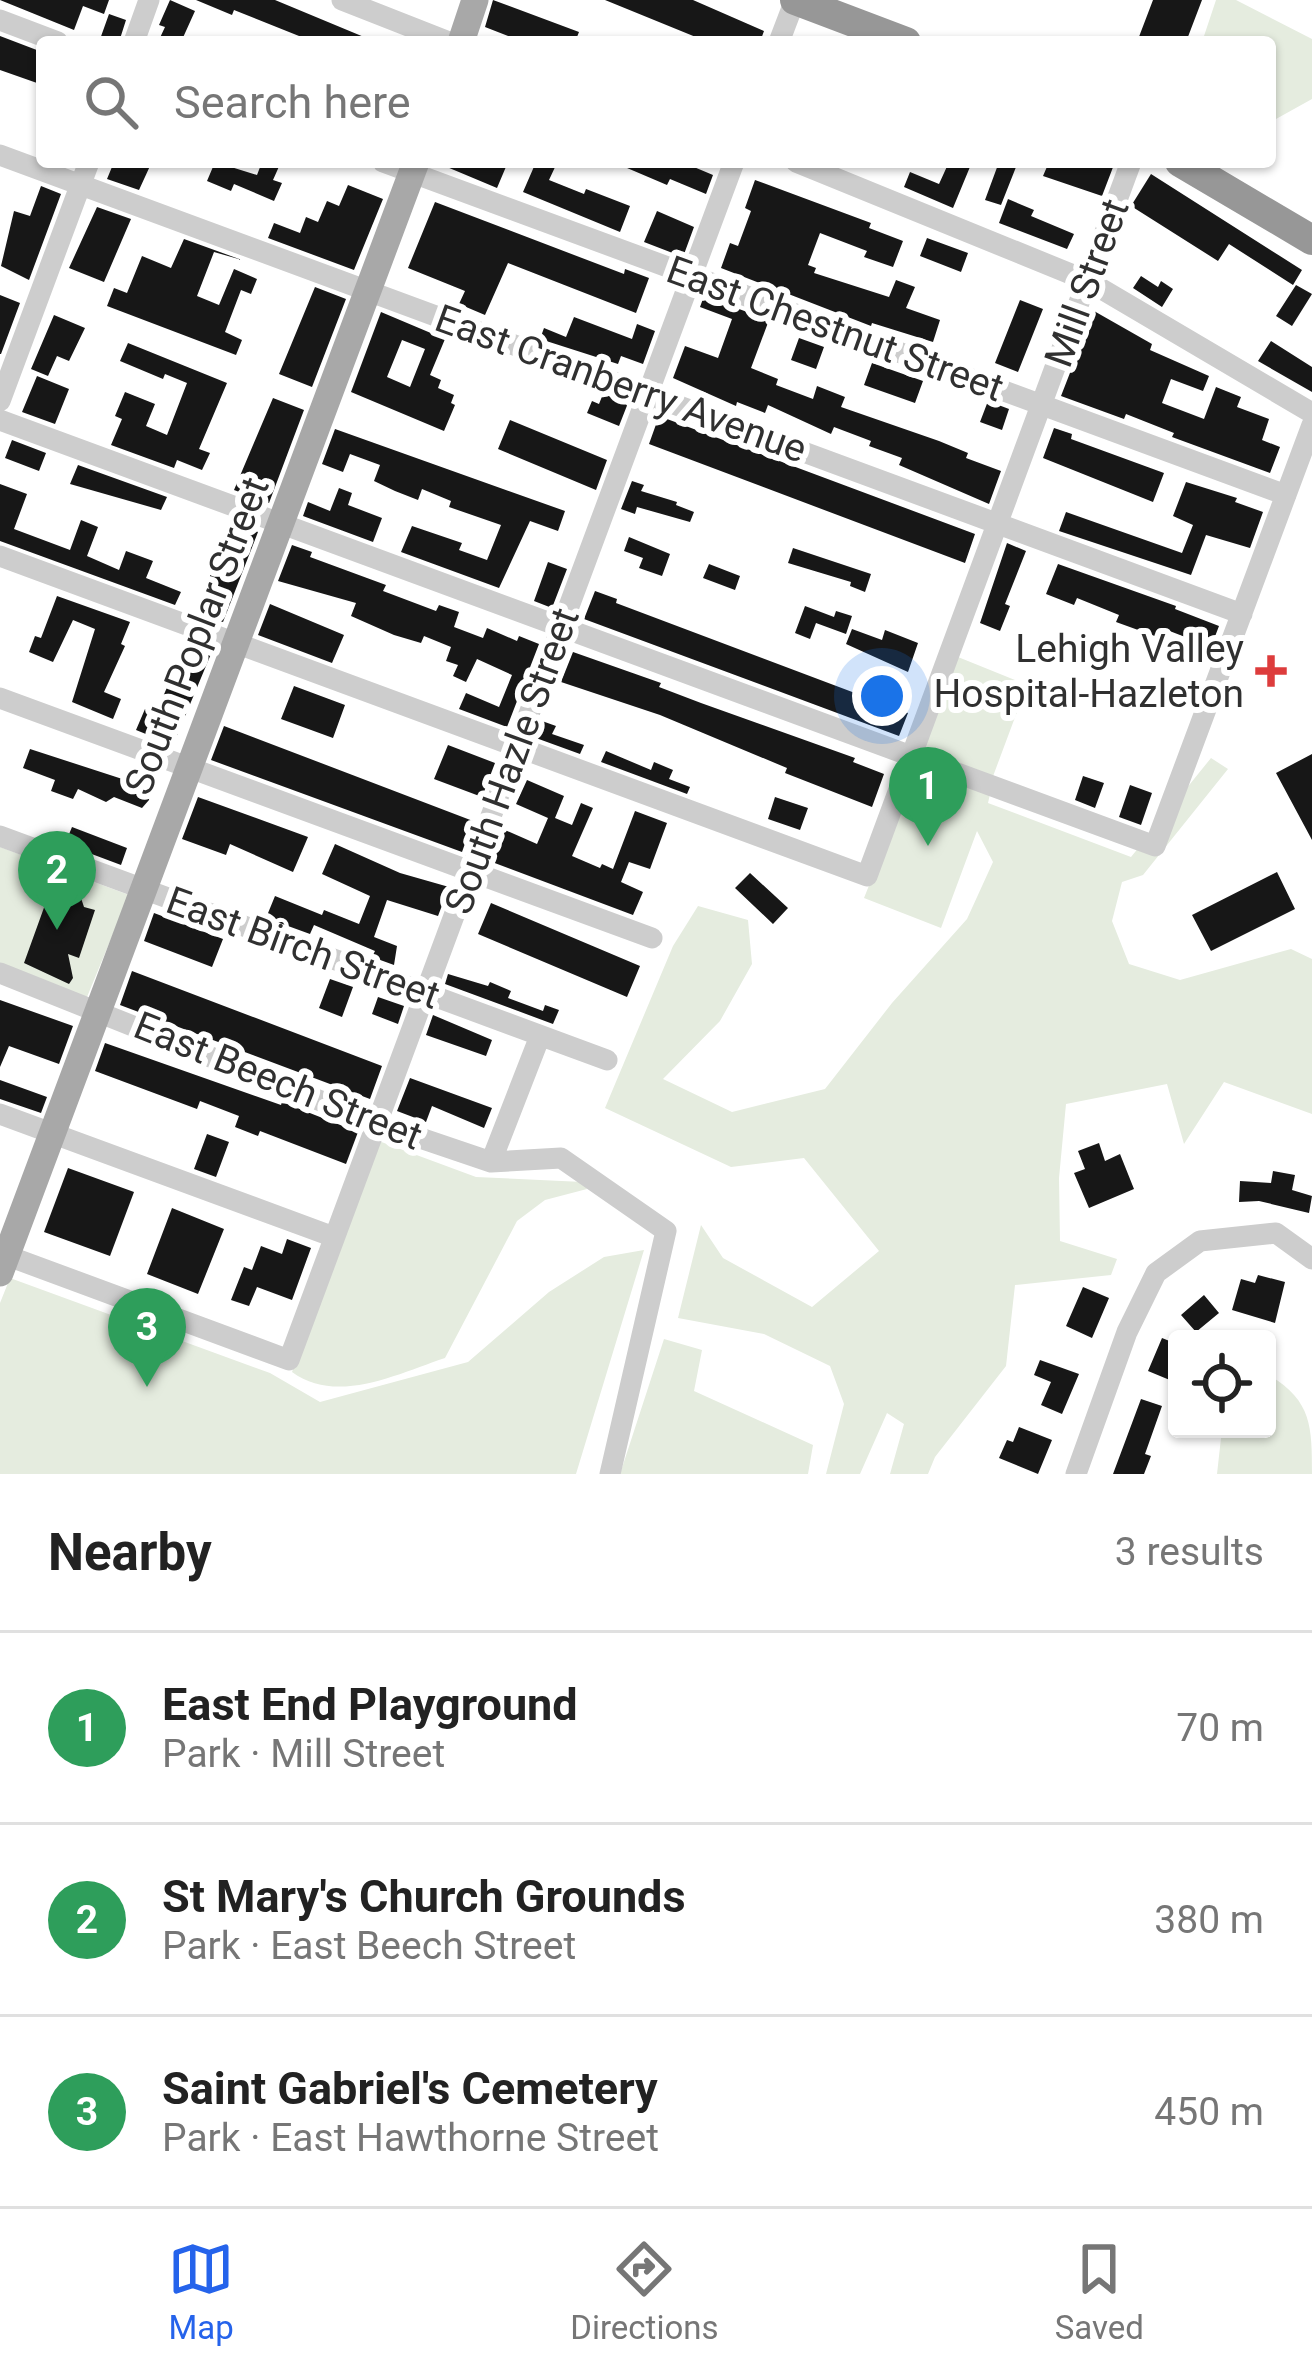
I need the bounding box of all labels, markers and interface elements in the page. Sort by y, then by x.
search box [36,36,1276,168]
icon: search [78,69,144,135]
text: Search here [174,76,411,129]
street label: Mill Street [1035,193,1139,373]
street label: East Chestnut Street [660,247,1010,411]
street label: East Cranberry Avenue [429,295,813,473]
street label: South Poplar Street [115,471,279,801]
street label: South Hazle Street [435,602,589,920]
place label: Lehigh Valley Hospital-Hazleton [933,626,1244,717]
marker: Lehigh Valley Hospital-Hazleton [1255,655,1287,687]
your location [852,666,912,726]
pin: 1 [889,747,967,846]
pin: 2 [18,831,96,930]
street label: East Birch Street [160,877,446,1019]
street label: East Beech Street [127,1002,429,1160]
pin: 3 [108,1288,186,1387]
map controls [1168,1330,1276,1438]
button: locate [1168,1330,1276,1438]
text: Nearby [48,1523,212,1582]
text: 3 results [1115,1529,1264,1575]
text: East End Playground [162,1678,578,1731]
text: 1 [76,1705,98,1751]
text: 70 m [1176,1705,1264,1751]
text: Park · Mill Street [162,1731,445,1777]
text: St Mary's Church Grounds [162,1870,686,1923]
text: 2 [76,1897,98,1943]
text: 380 m [1154,1897,1264,1943]
text: Park · East Beech Street [162,1923,576,1969]
text: Saint Gabriel's Cemetery [162,2062,658,2115]
text: 3 [76,2089,98,2135]
text: 450 m [1154,2089,1264,2135]
text: Park · East Hawthorne Street [162,2115,659,2161]
tab: Map [168,2236,234,2347]
tab: Directions [570,2236,719,2347]
tab: Saved [1055,2236,1144,2347]

